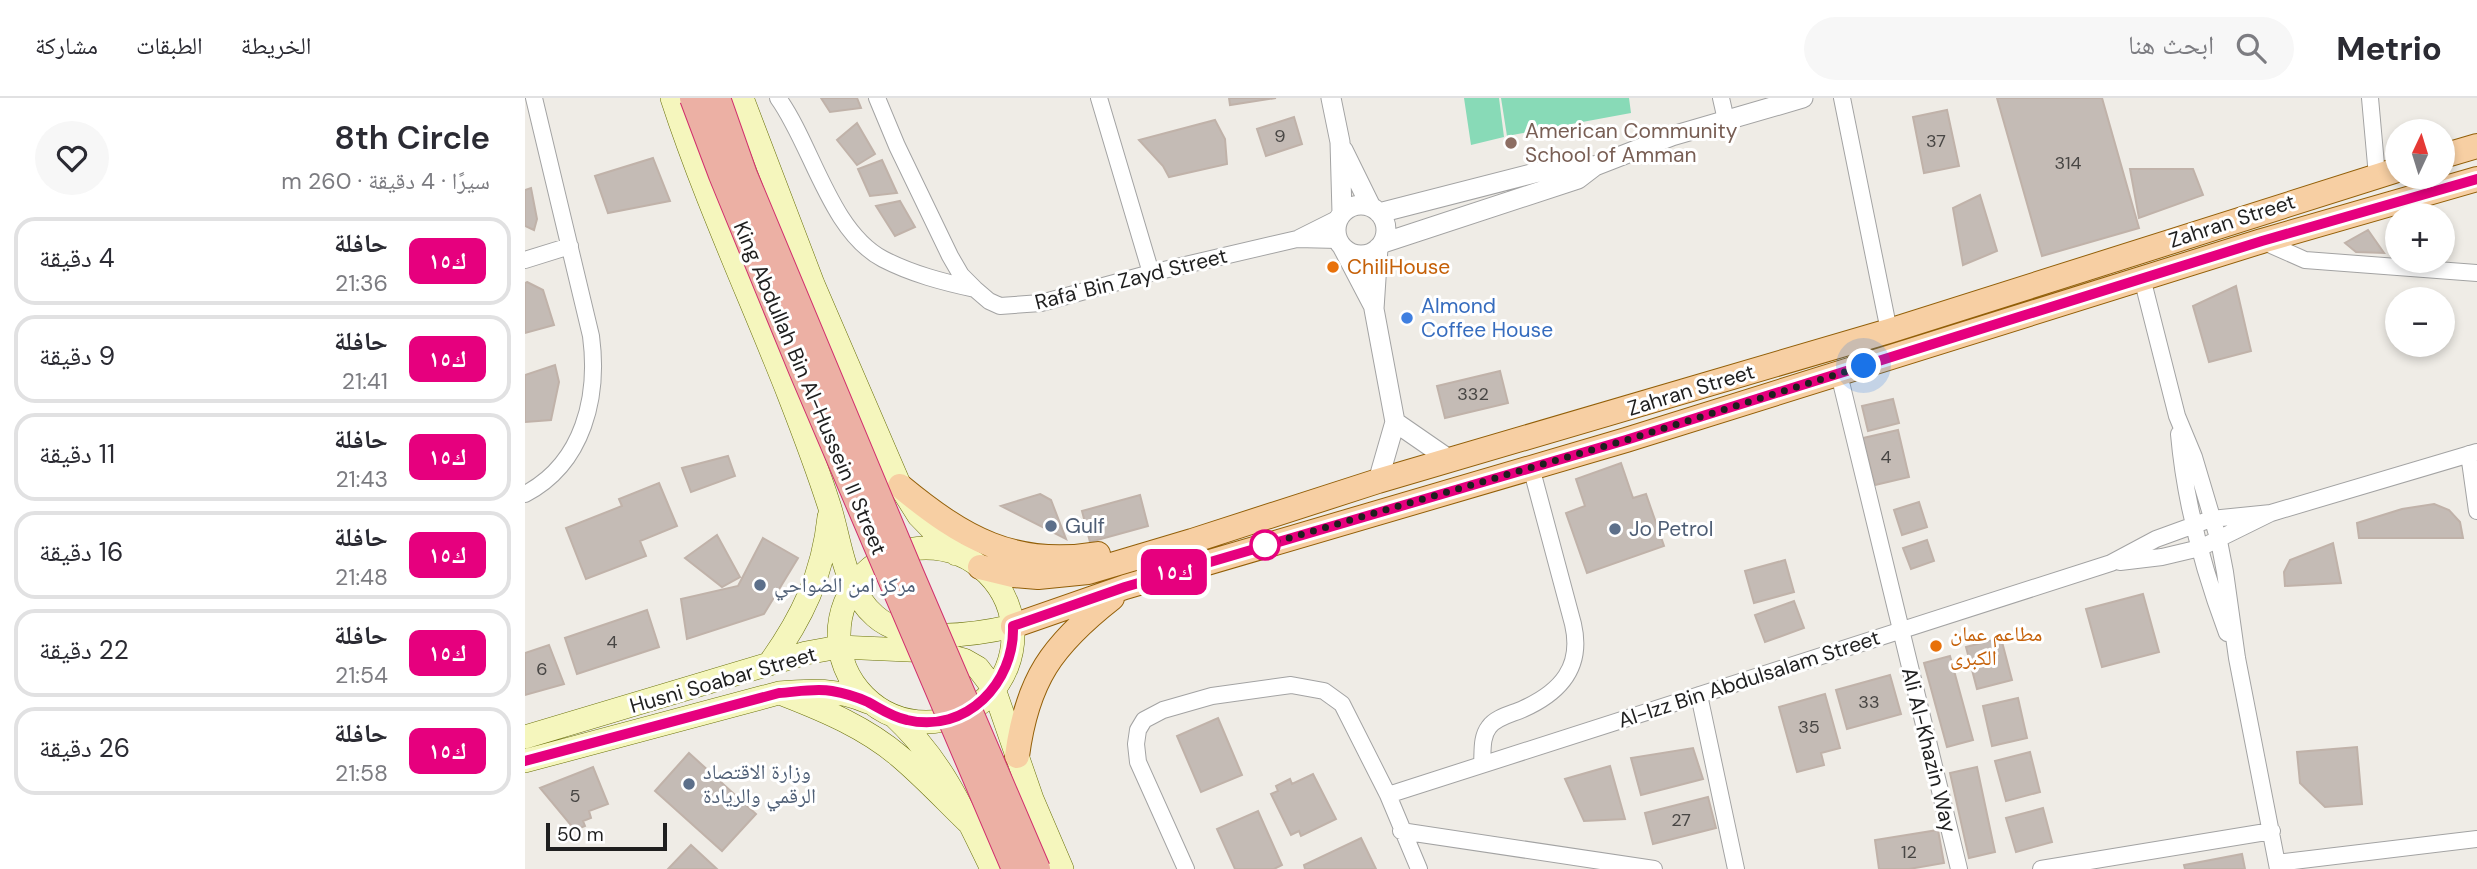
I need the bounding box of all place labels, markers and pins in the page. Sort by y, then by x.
place label: American Community School of Amman [1525,117,1738,169]
marker: American Community School of Amman [1503,135,1519,151]
place label: ChiliHouse [1347,253,1450,281]
marker: ChiliHouse [1325,259,1341,275]
place label: Almond Coffee House [1421,292,1553,344]
marker: Almond Coffee House [1399,310,1415,326]
place label: Gulf [1065,512,1105,540]
place label: Jo Petrol [1629,515,1713,543]
marker: Gulf [1043,518,1059,534]
marker: Jo Petrol [1607,521,1623,537]
unlabelled marker [1250,530,1280,560]
place label: مركز امن الضواحي [774,571,916,601]
marker: مركز امن الضواحي [752,577,768,593]
place label: مطاعم عمان الكبرى [1950,620,2042,672]
marker: مطاعم عمان الكبرى [1928,638,1944,654]
place label: وزارة الاقتصاد الرقمي والريادة [703,758,816,812]
marker: وزارة الاقتصاد الرقمي والريادة [681,776,697,792]

